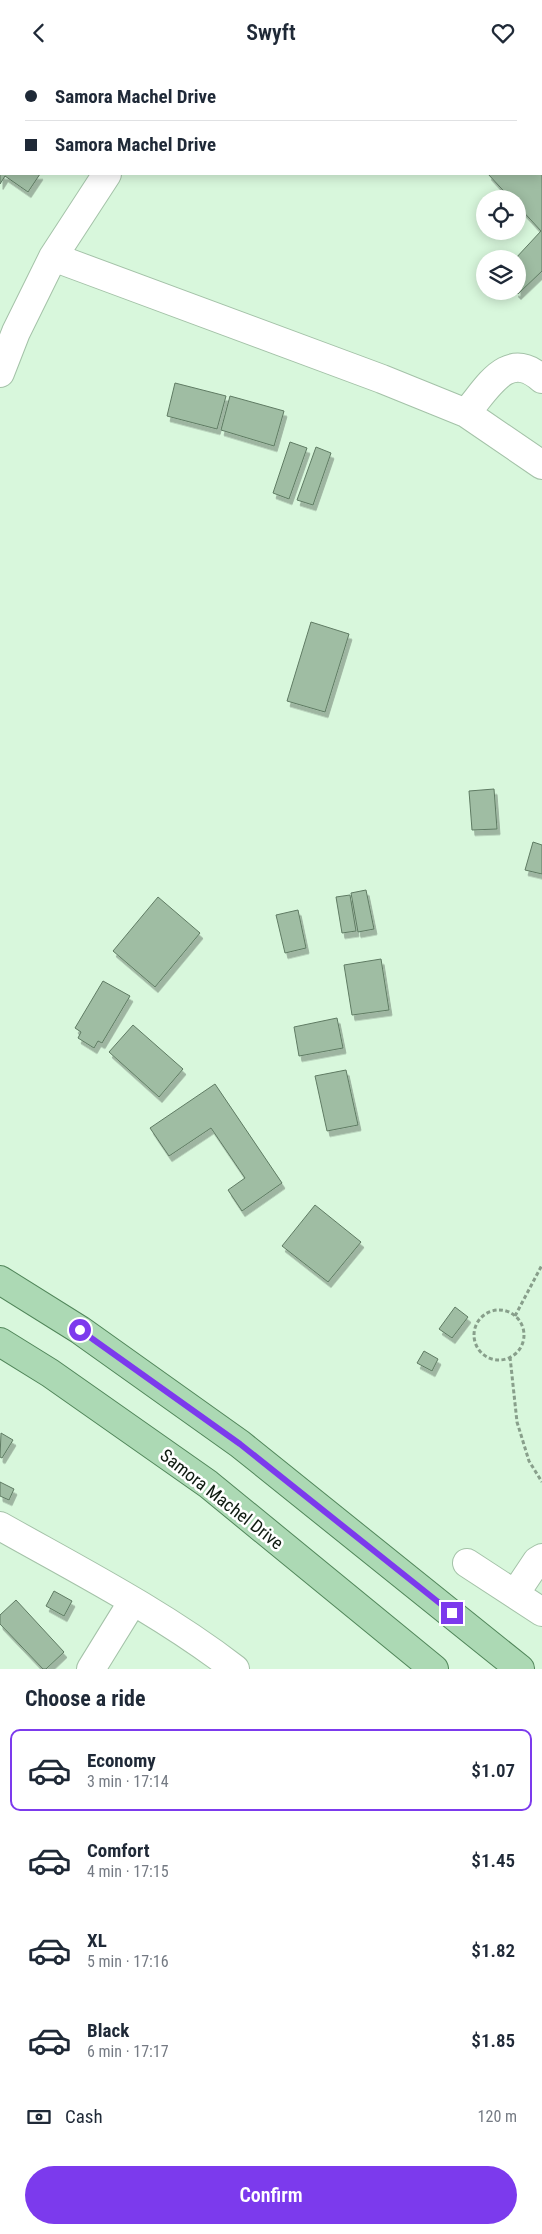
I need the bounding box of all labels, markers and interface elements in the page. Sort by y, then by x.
icon: back [25,19,53,47]
icon: heart [489,19,517,47]
text: Swyft [246,20,296,45]
text: Samora Machel Drive [55,85,216,108]
text: Samora Machel Drive [55,133,216,156]
map controls [476,190,526,300]
button: locate [476,190,526,240]
button: layers [476,250,526,300]
route start [69,1319,91,1341]
street label: Samora Machel Drive [156,1444,288,1554]
route end [441,1602,463,1624]
text: Choose a ride [25,1686,146,1711]
icon: car [27,1748,72,1793]
text: Economy [87,1749,156,1772]
text: $1.07 [471,1759,515,1782]
text: 3 min · 17:14 [87,1772,169,1791]
icon: car [27,1838,72,1883]
text: Comfort [87,1839,150,1862]
text: $1.45 [471,1849,515,1872]
text: 4 min · 17:15 [87,1862,169,1881]
icon: car [27,1928,72,1973]
text: XL [87,1929,107,1952]
text: $1.82 [471,1939,515,1962]
text: 5 min · 17:16 [87,1952,169,1971]
icon: car [27,2018,72,2063]
text: Black [87,2019,129,2042]
text: $1.85 [471,2029,515,2052]
text: 6 min · 17:17 [87,2042,169,2061]
icon: cash [25,2103,53,2131]
text: Cash [65,2105,103,2128]
text: 120 m [478,2107,517,2126]
button: Confirm [25,2166,517,2224]

